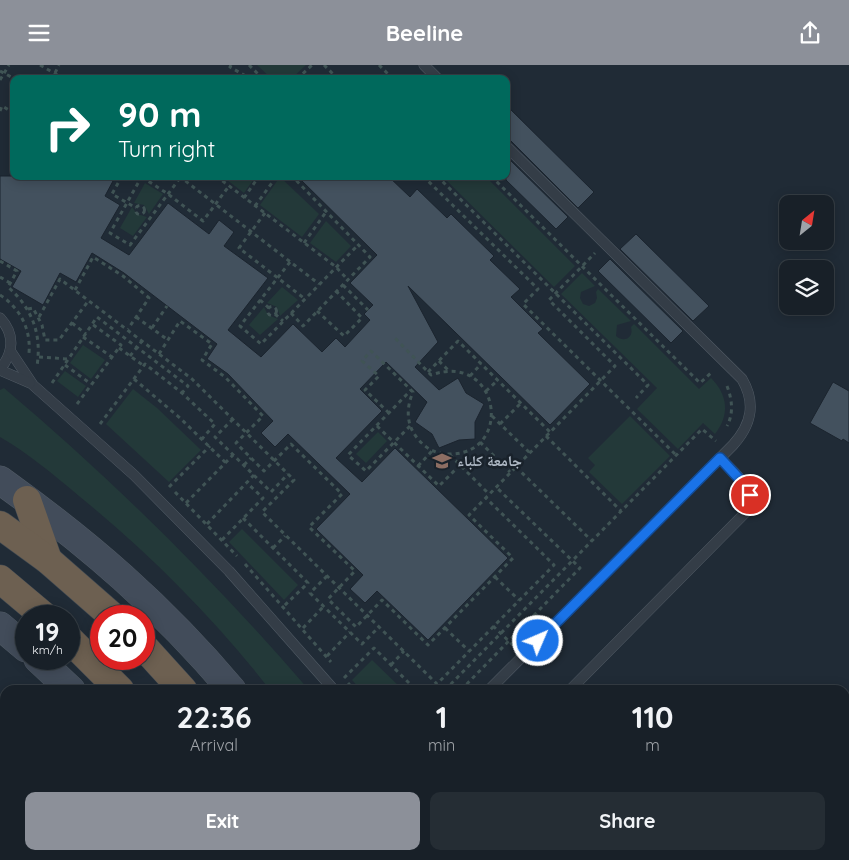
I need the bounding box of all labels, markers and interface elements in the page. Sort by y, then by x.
icon: menu [25,19,53,47]
text: Beeline [386,19,463,47]
icon: share [796,19,824,47]
text: 90 m [118,92,201,136]
icon: right [35,95,100,160]
text: Turn right [118,135,215,163]
north arrow [779,195,834,250]
map controls [779,195,834,315]
button: layers [779,260,834,315]
school or university icon: جامعة كلباء [431,450,453,472]
place label: جامعة كلباء [457,451,522,470]
pin [729,474,771,516]
icon: arrive [736,481,764,509]
speed limit sign: 20 [90,605,155,670]
position arrow [511,614,563,666]
text: 19 [36,616,59,647]
text: km/h [32,642,63,657]
text: 22:36 [176,698,252,736]
text: 1 [436,698,447,736]
text: 110 [632,698,674,736]
text: Arrival [190,735,238,755]
text: min [428,735,455,755]
text: m [645,735,660,755]
button: Exit [25,792,420,850]
button: Share [430,792,825,850]

